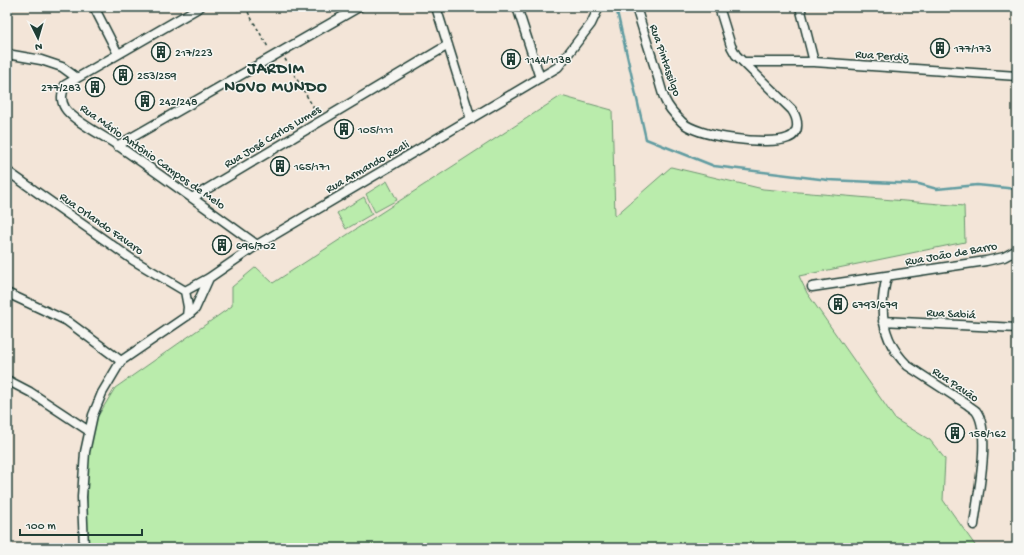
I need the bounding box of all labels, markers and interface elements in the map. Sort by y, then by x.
north arrow [18,18,58,58]
street label: Rua Pintassilgo [645,23,683,98]
building icon: 177/173 [929,37,951,59]
text: N [35,40,43,52]
building icon: 217/223 [150,41,172,63]
place label: 177/173 [953,43,992,57]
place label: 217/223 [175,47,213,61]
building icon: 1144/1138 [500,48,522,70]
street label: Rua Perdiz [855,48,910,66]
place label: 1144/1138 [524,54,572,68]
district label: JARDIM NOVO MUNDO [224,61,328,98]
building icon: 253/259 [112,64,134,86]
place label: 253/259 [137,70,177,84]
building icon: 277/283 [84,76,106,98]
place label: 277/283 [41,82,81,96]
building icon: 242/248 [134,90,156,112]
place label: 242/248 [159,96,198,110]
street label: Rua Mário Antônio Campos de Melo [77,102,227,213]
street label: Rua José Carlos Lumes [222,103,324,172]
building icon: 105/111 [333,118,355,140]
place label: 105/111 [357,124,394,138]
street label: Rua Armando Reali [324,138,413,197]
building icon: 165/171 [269,155,291,177]
place label: 165/171 [293,161,330,175]
street label: Rua Orlando Favaro [56,190,146,259]
building icon: 696/702 [211,234,233,256]
place label: 696/702 [236,240,276,254]
street label: Rua João de Barro [904,240,999,270]
building icon: 6793/679 [827,293,849,315]
place label: 6793/679 [852,299,898,313]
street label: Rua Sabiá [926,307,976,323]
street label: Rua Pavão [929,365,981,406]
building icon: 158/162 [944,422,966,444]
place label: 158/162 [968,428,1007,442]
scale bar [20,511,142,537]
text: 100 m [25,520,56,534]

